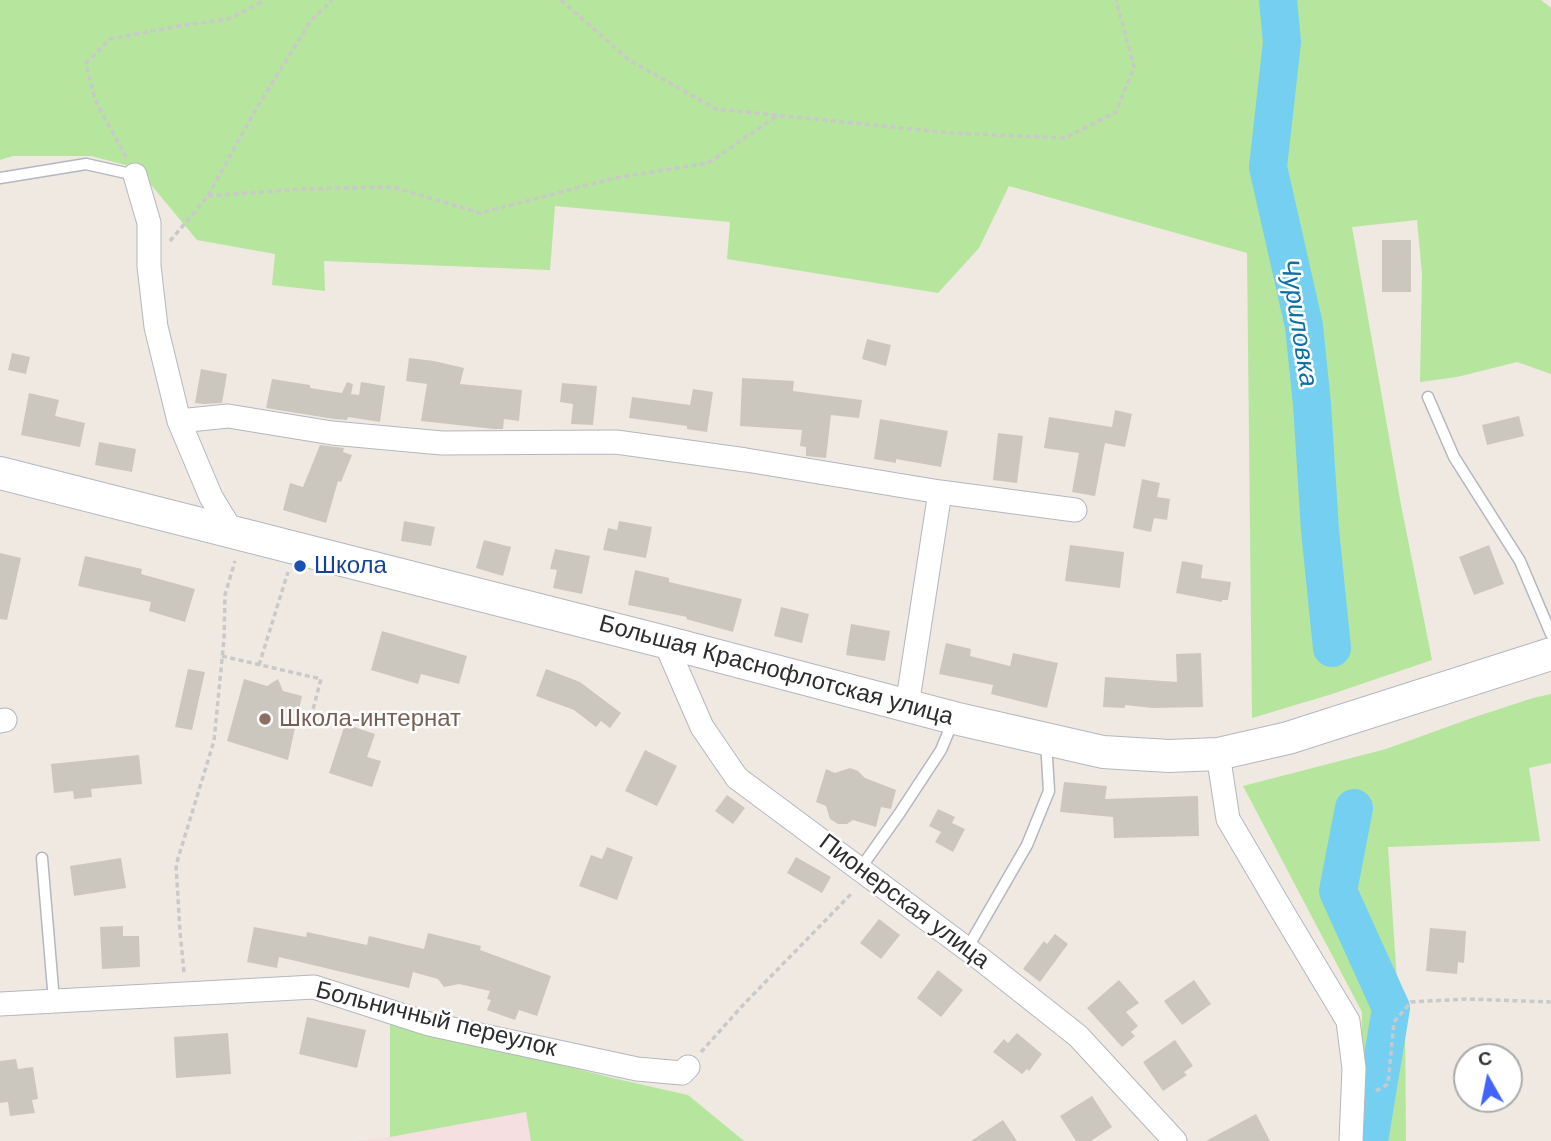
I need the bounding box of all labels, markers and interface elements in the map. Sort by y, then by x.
water label: Чуриловка [1273,257,1323,389]
place label: Школа [314,552,387,580]
marker: Школа [292,558,308,574]
street label: Большая Краснофлотская улица [596,610,956,732]
place label: Школа-интернат [279,705,461,733]
marker: Школа-интернат [257,711,273,727]
street label: Пионерская улица [813,829,995,975]
street label: Больничный переулок [313,976,559,1064]
north arrow [1453,1043,1523,1113]
text: С [1477,1047,1493,1070]

